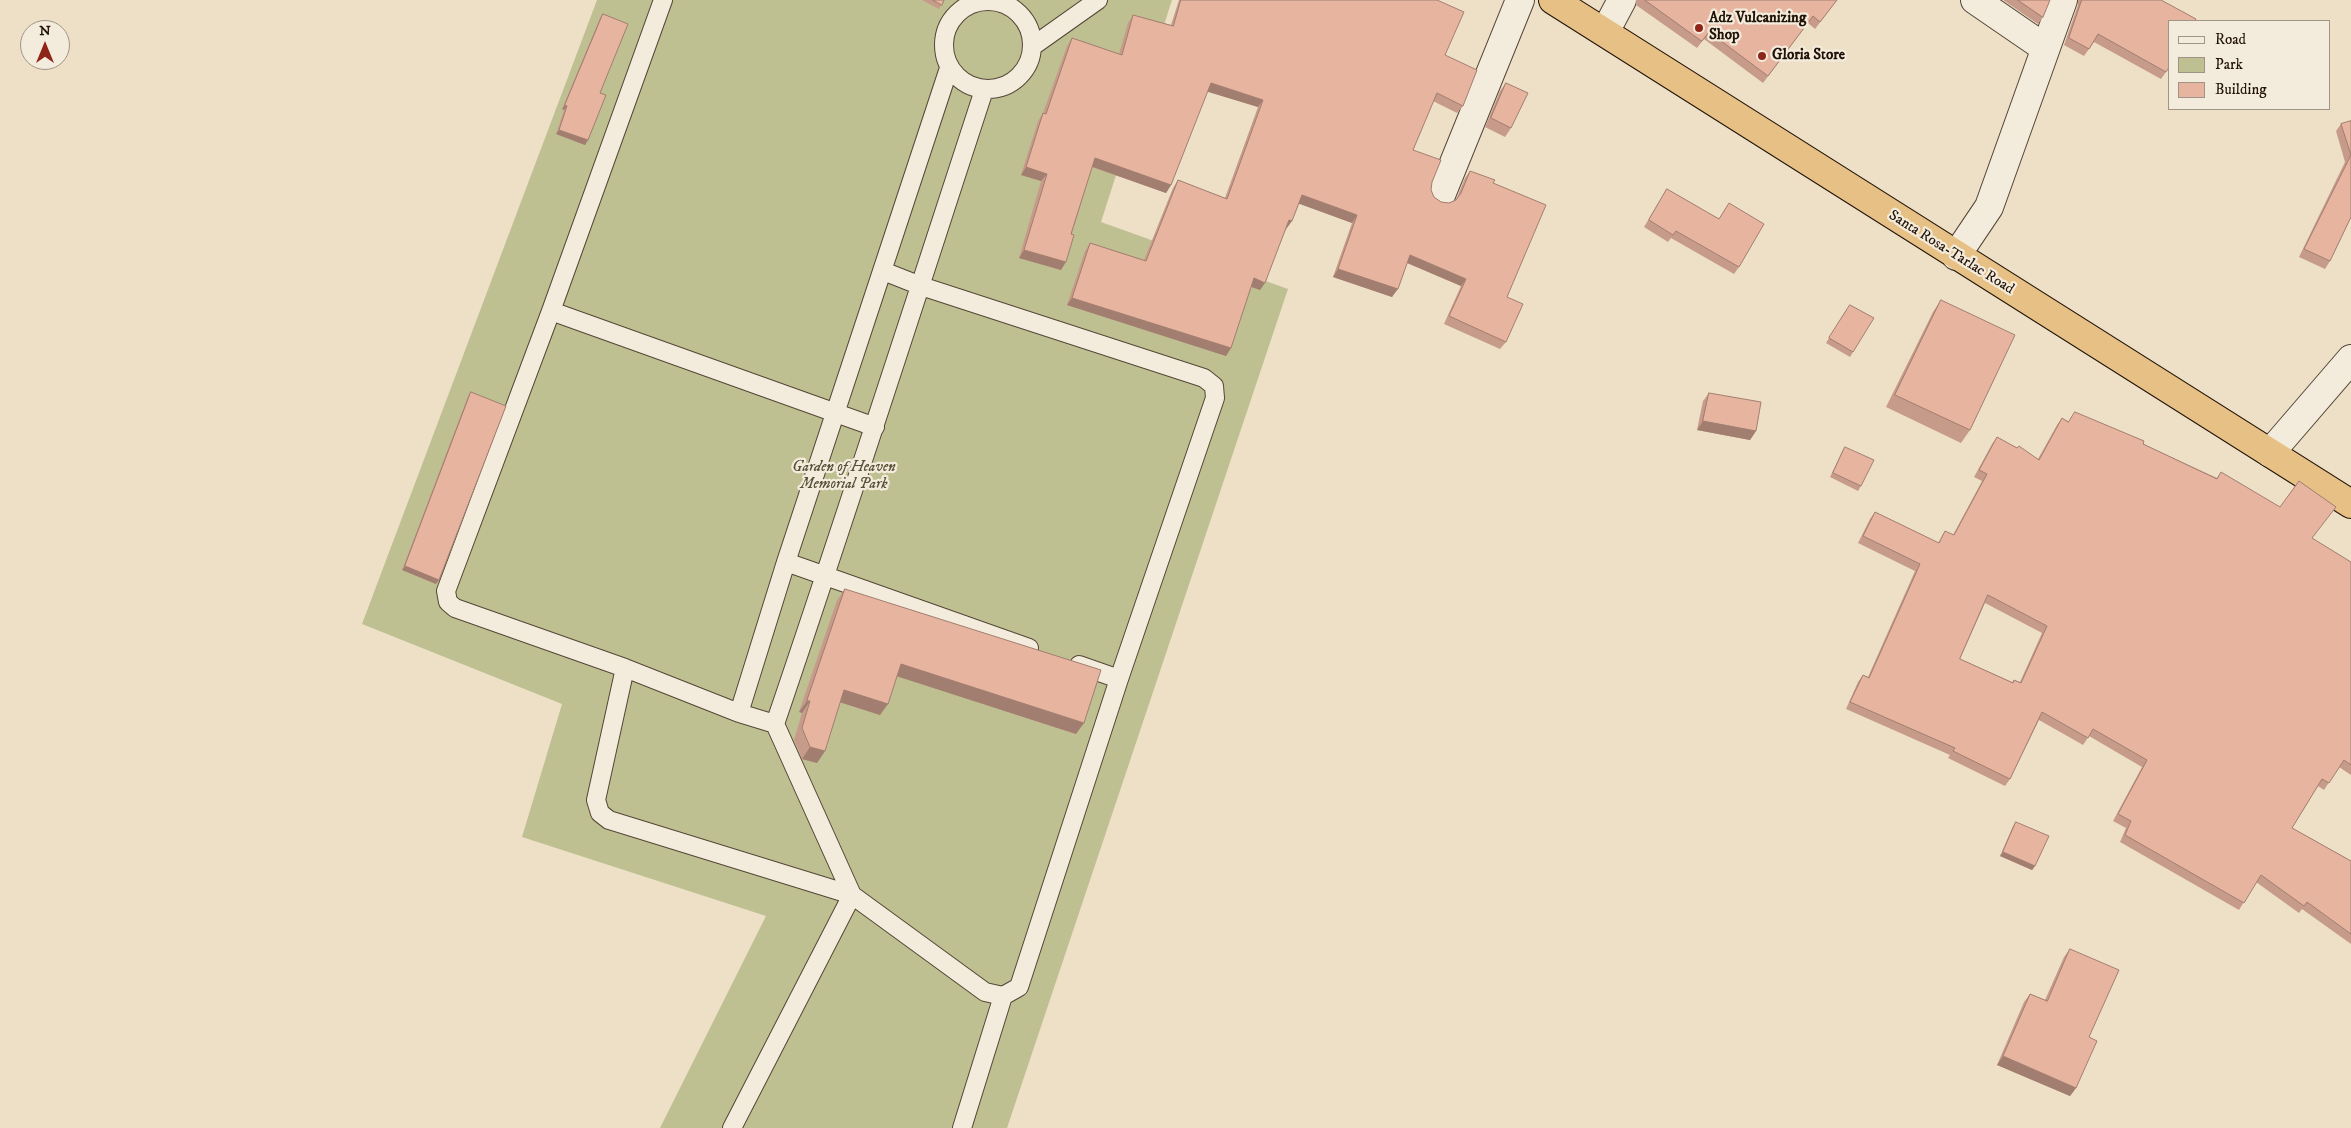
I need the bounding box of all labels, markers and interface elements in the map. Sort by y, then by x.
place label: Adz Vulcanizing Shop [1709,10,1806,45]
north arrow [20,20,70,70]
legend [2168,20,2331,110]
text: N [39,22,51,40]
marker: Adz Vulcanizing Shop [1693,22,1705,34]
text: Road [2215,30,2246,49]
place label: Gloria Store [1772,47,1845,65]
marker: Gloria Store [1756,50,1768,62]
text: Park [2215,55,2243,74]
text: Building [2215,80,2267,99]
street label: Santa Rosa-Tarlac Road [1885,207,2017,299]
park label: Garden of Heaven Memorial Park [792,459,896,494]

